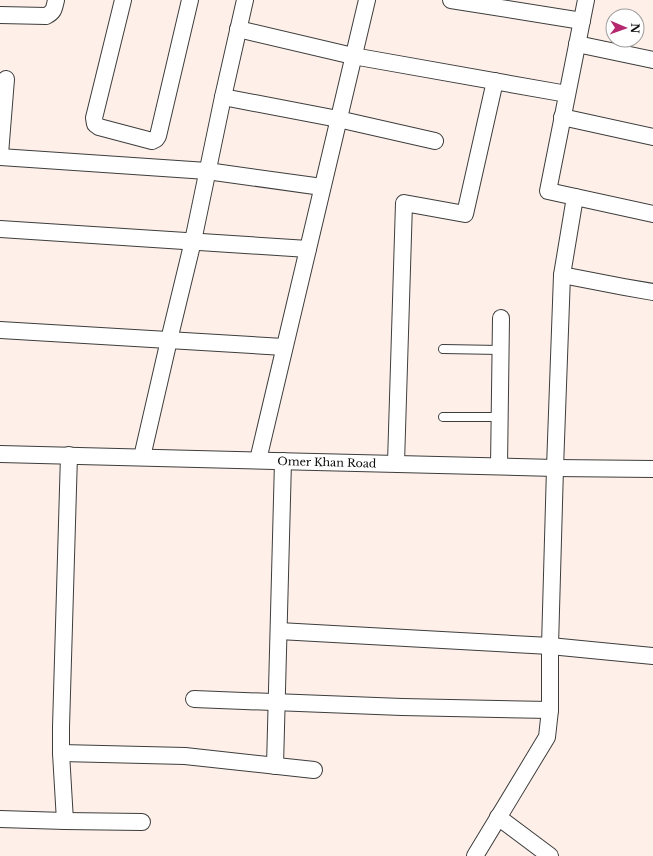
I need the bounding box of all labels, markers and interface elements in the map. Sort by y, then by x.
north arrow [605,8,645,48]
text: N [628,23,642,34]
street label: Omer Khan Road [277,454,377,471]

